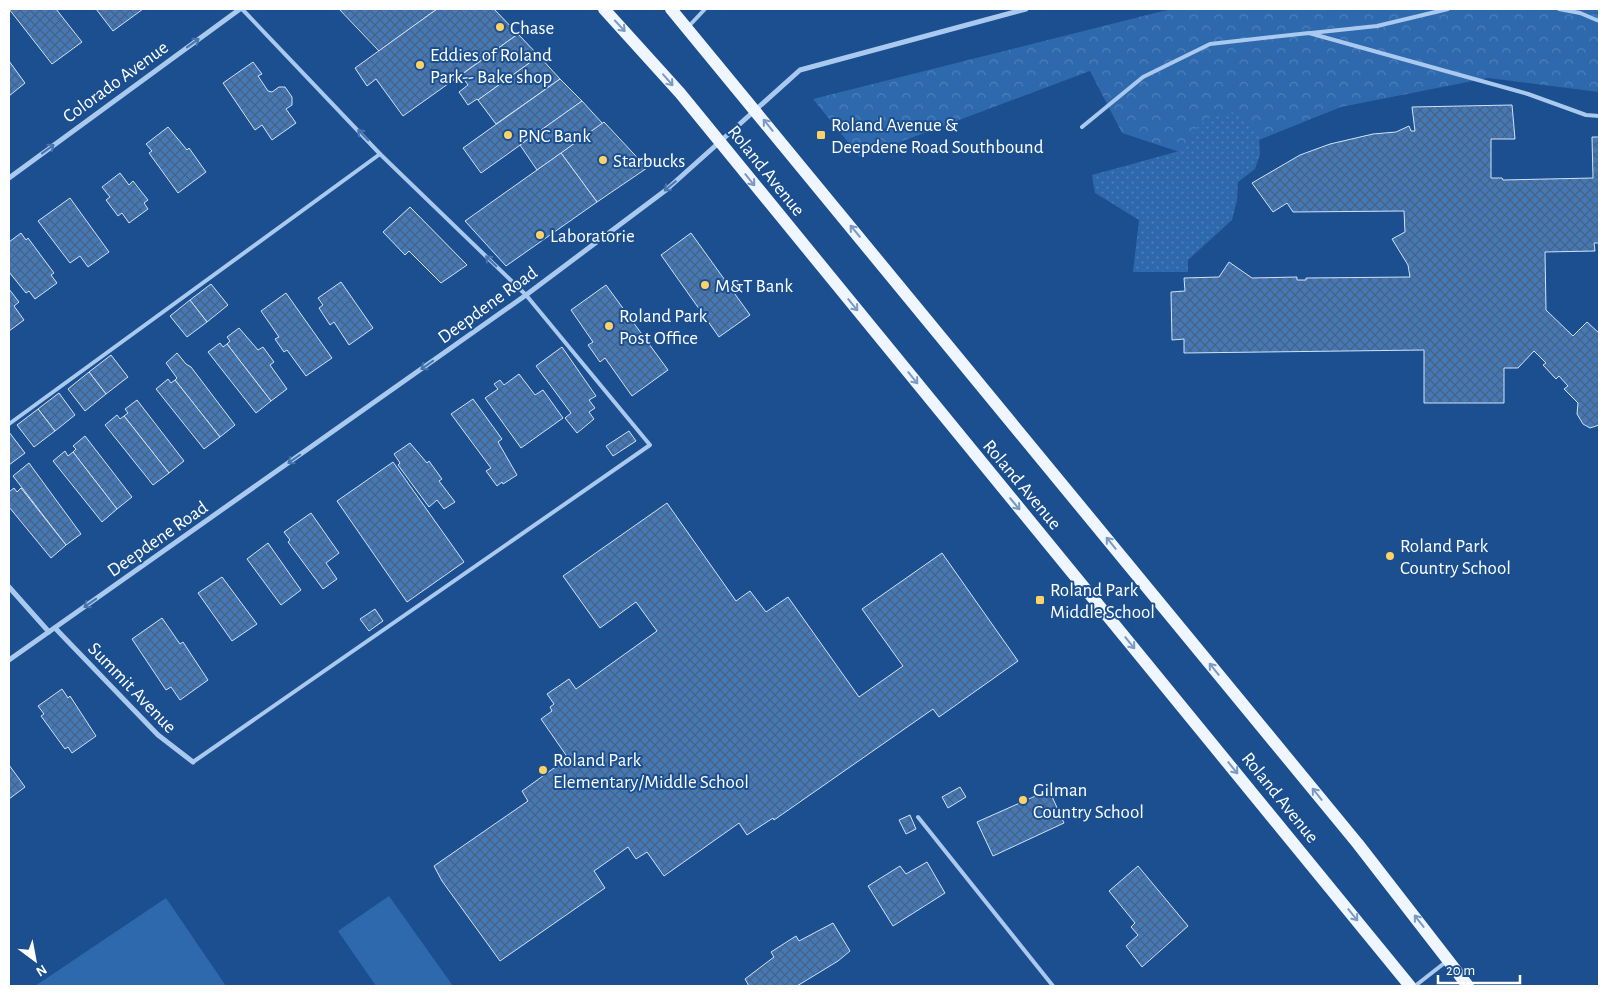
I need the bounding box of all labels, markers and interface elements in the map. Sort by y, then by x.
place label: Chase [510,19,554,38]
one-way arrow [614,20,626,32]
marker: Chase [494,21,506,33]
street label: Colorado Avenue [60,38,172,127]
one-way arrow [186,38,200,48]
place label: Eddies of Roland Park-- Bake shop [430,46,552,87]
marker: Eddies of Roland Park-- Bake shop [414,59,426,71]
one-way arrow [662,74,674,87]
place label: Roland Avenue & Deepdene Road Southbound [831,116,1044,157]
one-way arrow [762,119,773,132]
street label: Roland Avenue [724,122,808,220]
place label: PNC Bank [518,127,591,146]
one-way arrow [357,129,369,141]
marker: PNC Bank [502,129,514,141]
marker: Roland Avenue & Deepdene Road Southbound [815,129,827,141]
one-way arrow [41,144,55,154]
place label: Starbucks [613,152,685,171]
marker: Starbucks [597,154,609,166]
one-way arrow [745,173,756,186]
one-way arrow [664,180,677,191]
one-way arrow [850,225,861,238]
place label: Laboratorie [550,227,635,246]
marker: Laboratorie [534,229,546,241]
one-way arrow [485,255,498,267]
street label: Deepdene Road [435,263,541,347]
place label: M&T Bank [715,277,793,296]
marker: M&T Bank [699,279,711,291]
one-way arrow [848,299,859,312]
place label: Roland Park Post Office [619,307,707,348]
marker: Roland Park Post Office [603,320,615,332]
one-way arrow [420,360,434,370]
one-way arrow [907,371,918,384]
street label: Roland Avenue [979,436,1065,533]
one-way arrow [287,454,301,464]
one-way arrow [1010,497,1021,510]
street label: Deepdene Road [104,498,212,581]
one-way arrow [1106,537,1117,550]
place label: Roland Park Country School [1400,537,1511,578]
marker: Roland Park Country School [1384,550,1396,562]
place label: Roland Park Middle School [1050,581,1155,622]
marker: Roland Park Middle School [1034,594,1046,606]
one-way arrow [83,598,97,608]
one-way arrow [1124,636,1136,649]
street label: Summit Avenue [84,639,180,737]
one-way arrow [1209,662,1220,675]
street label: Roland Avenue [1238,749,1322,847]
place label: Roland Park Elementary/Middle School [553,751,749,792]
one-way arrow [1228,762,1239,775]
marker: Roland Park Elementary/Middle School [537,764,549,776]
place label: Gilman Country School [1033,781,1144,822]
one-way arrow [1312,788,1323,801]
marker: Gilman Country School [1017,794,1029,806]
one-way arrow [1347,908,1358,921]
one-way arrow [1413,915,1424,928]
north arrow [10,935,60,985]
scale bar [1438,952,1520,984]
text: N [34,962,49,979]
text: 20 m [1446,963,1475,978]

